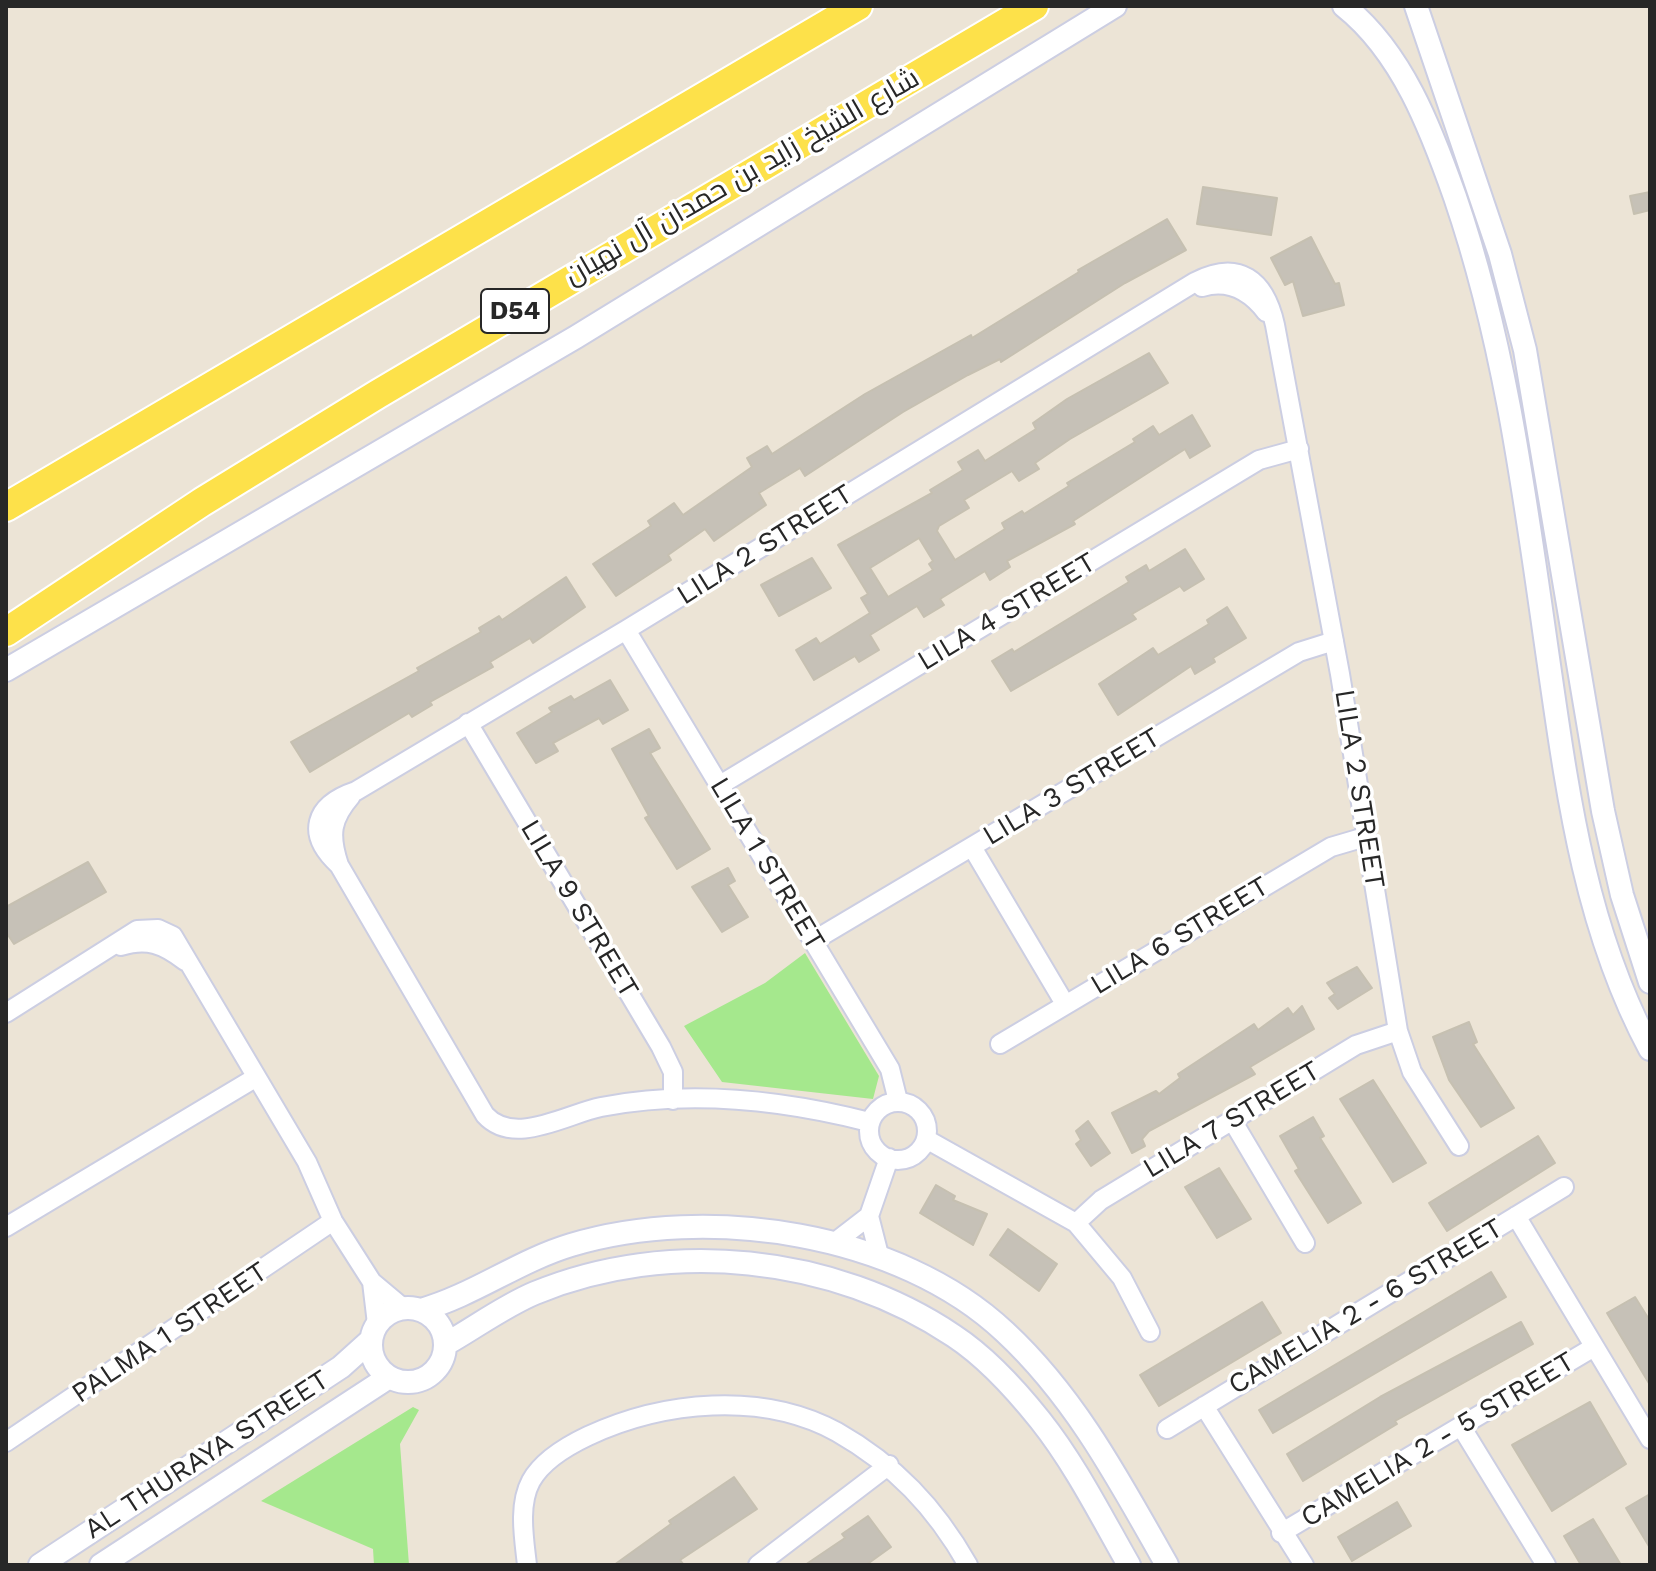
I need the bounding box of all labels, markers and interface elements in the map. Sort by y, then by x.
street label: شارع الشيخ زايد بن حمدان آل نهيان [559,61,925,293]
road number: D54 [481,289,549,333]
street label: LILA 2 STREET [671,478,859,612]
street label: LILA 4 STREET [912,546,1102,678]
street label: LILA 2 STREET [1327,687,1391,891]
street label: LILA 3 STREET [977,721,1167,853]
street label: LILA 1 STREET [702,772,832,956]
street label: LILA 9 STREET [513,814,645,1004]
street label: LILA 6 STREET [1085,870,1275,1002]
street label: LILA 7 STREET [1137,1054,1327,1186]
street label: CAMELIA 2 - 6 STREET [1223,1212,1509,1402]
street label: PALMA 1 STREET [66,1255,274,1411]
street label: CAMELIA 2 - 5 STREET [1295,1345,1581,1535]
street label: AL THURAYA STREET [78,1363,336,1547]

